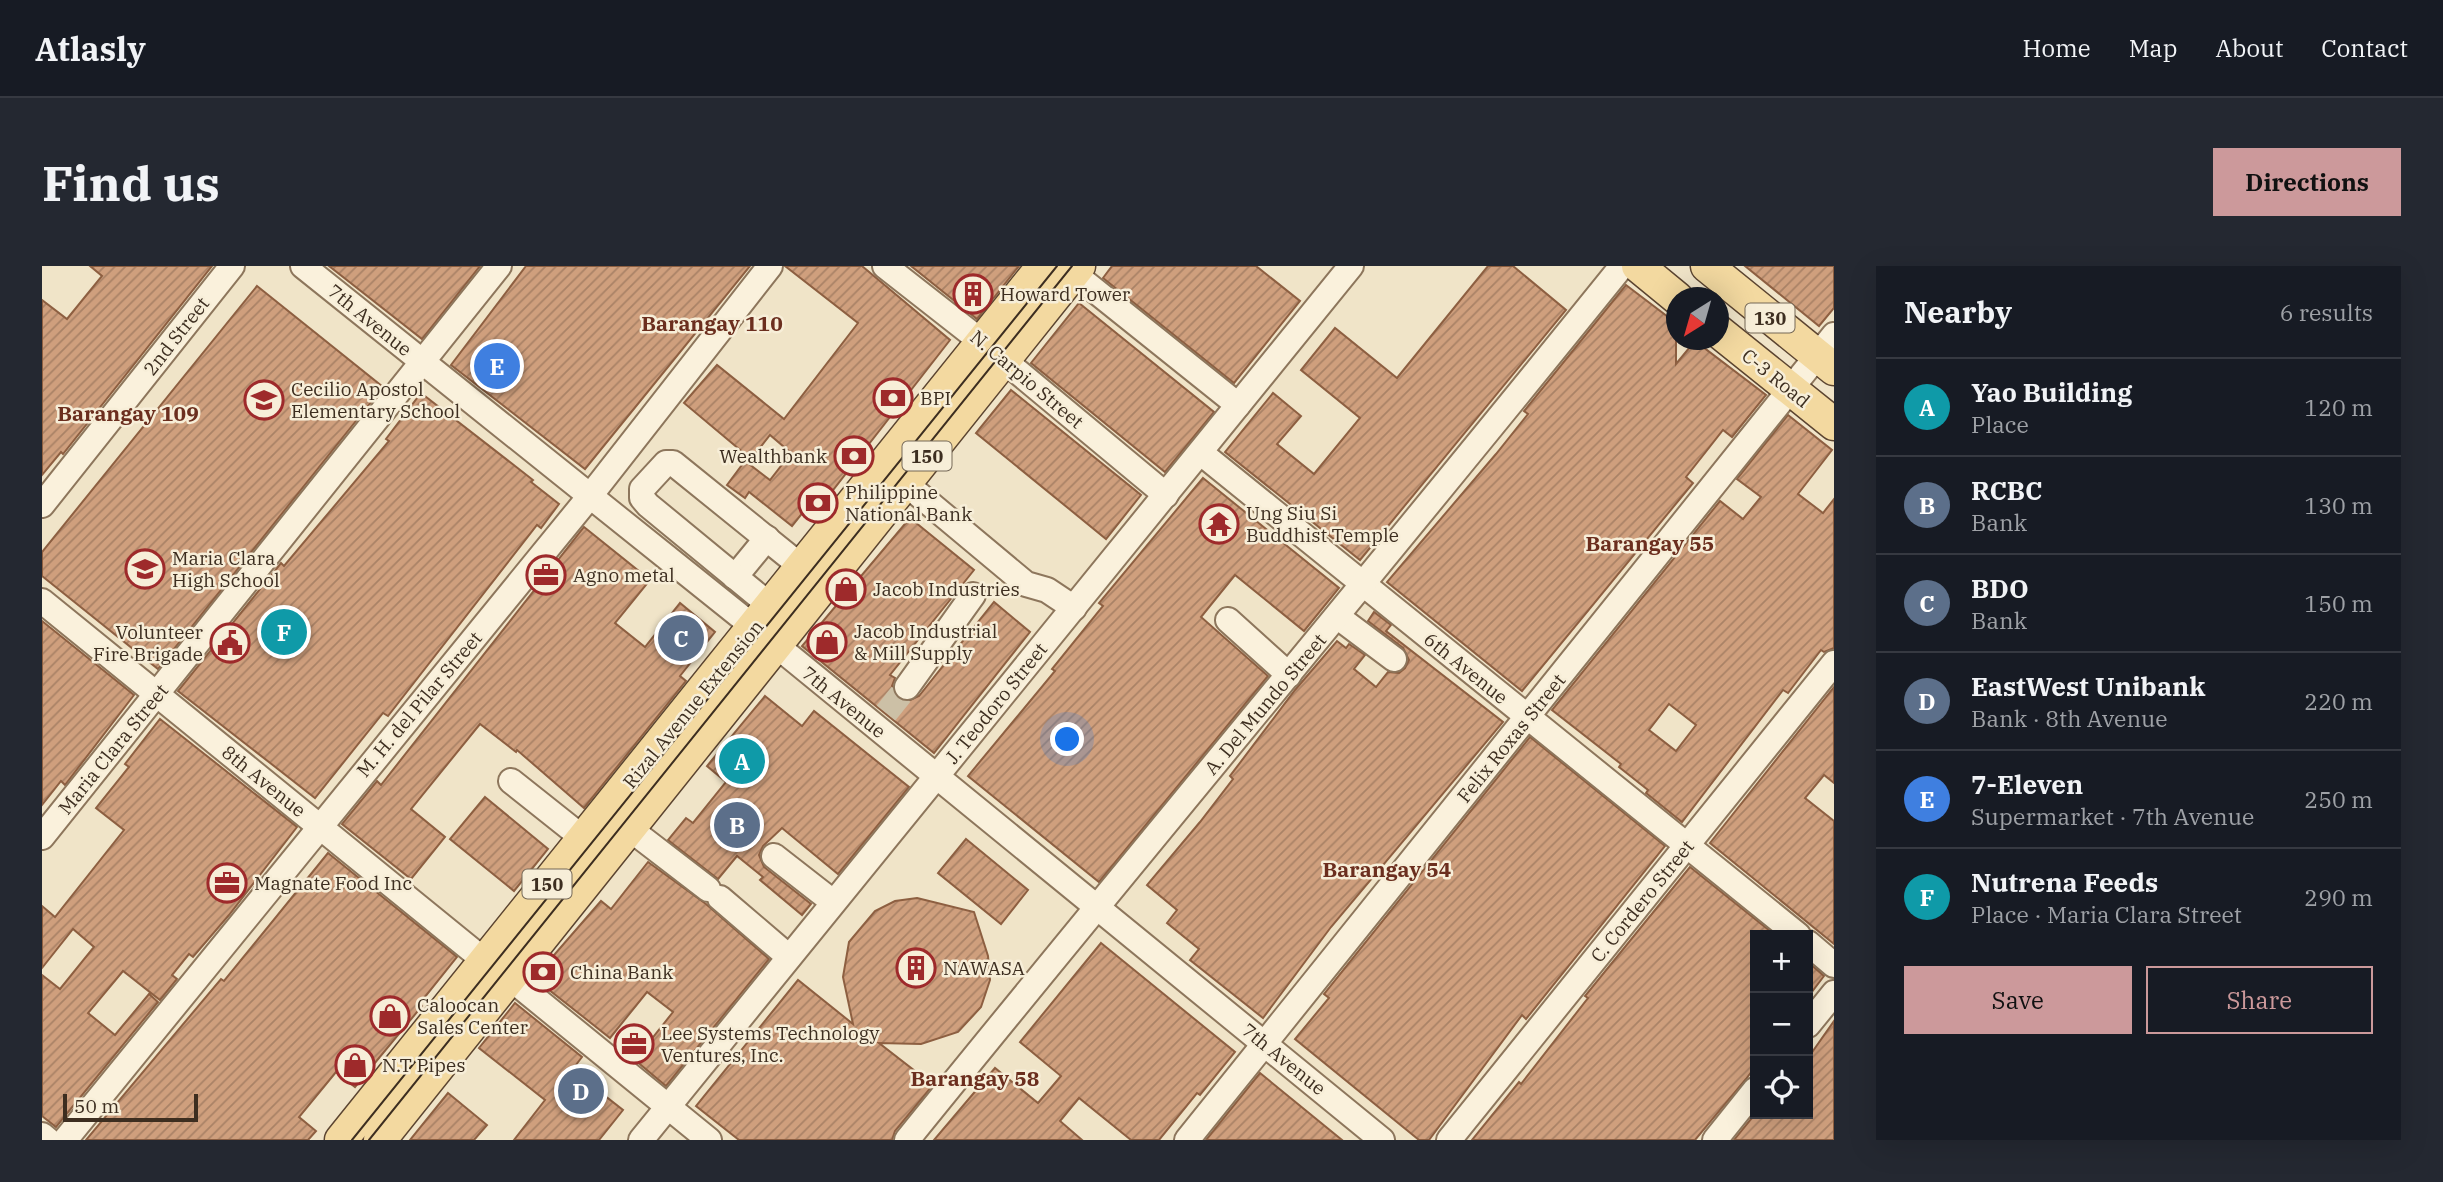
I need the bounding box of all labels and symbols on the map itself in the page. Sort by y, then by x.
building icon: Howard Tower [952,273,994,315]
street label: 7th Avenue [323,279,417,361]
place label: Howard Tower [1000,282,1131,306]
north arrow [1666,287,1729,350]
street label: 2nd Street [138,292,214,380]
road number: 130 [1746,304,1794,332]
district label: Barangay 110 [641,309,783,337]
street label: N. Carpio Street [965,325,1089,434]
pin: E [474,340,520,392]
street label: C-3 Road [1737,343,1815,413]
place label: Cecilio Apostol Elementary School [291,377,461,423]
bank icon: BPI [872,377,914,419]
school or university icon: Cecilio Apostol Elementary School [243,379,285,421]
place label: BPI [920,386,951,410]
district label: Barangay 109 [57,399,199,427]
bank icon: Wealthbank [833,435,875,477]
road number: 150 [902,442,952,470]
place label: Wealthbank [719,444,827,468]
place label: Philippine National Bank [845,480,972,526]
bank icon: Philippine National Bank [797,482,839,524]
place label: Ung Siu Si Buddhist Temple [1246,501,1399,547]
temple icon: Ung Siu Si Buddhist Temple [1198,503,1240,545]
district label: Barangay 55 [1586,529,1714,557]
place label: Maria Clara High School [172,546,280,592]
school or university icon: Maria Clara High School [124,548,166,590]
office icon: Agno metal [525,554,567,596]
place label: Agno metal [573,563,675,587]
shop icon: Jacob Industries [825,568,867,610]
place label: Jacob Industries [873,577,1020,601]
pin: F [261,606,307,658]
pin: C [658,612,704,664]
street label: Rizal Avenue Extension [618,615,768,793]
place label: Jacob Industrial & Mill Supply [854,619,998,665]
place label: Volunteer Fire Brigade [93,620,204,666]
shop icon: Jacob Industrial & Mill Supply [806,621,848,663]
public building icon: Volunteer Fire Brigade [209,622,251,664]
street label: M. H. del Pilar Street [351,626,487,782]
street label: 6th Avenue [1419,627,1513,709]
street label: A. Del Mundo Street [1199,628,1331,780]
street label: J. Teodoro Street [940,637,1052,768]
street label: 7th Avenue [797,661,891,743]
street label: Felix Roxas Street [1452,668,1571,807]
street label: Maria Clara Street [53,679,173,819]
your location [1050,722,1084,756]
pin: A [719,735,765,787]
street label: 8th Avenue [217,740,311,822]
pin: B [714,799,760,851]
street label: C. Cordero Street [1585,835,1699,967]
district label: Barangay 54 [1323,855,1451,883]
office icon: Magnate Food Inc [206,862,248,904]
road number: 150 [522,870,572,898]
place label: Magnate Food Inc [254,871,412,895]
building icon: NAWASA [895,947,937,989]
bank icon: China Bank [522,951,564,993]
place label: NAWASA [943,956,1025,980]
place label: China Bank [570,960,673,984]
place label: Caloocan Sales Center [417,993,528,1039]
shop icon: Caloocan Sales Center [369,995,411,1037]
street label: 7th Avenue [1237,1018,1331,1100]
place label: Lee Systems Technology Ventures, Inc. [661,1021,880,1067]
office icon: Lee Systems Technology Ventures, Inc. [613,1023,655,1065]
shop icon: N.T Pipes [334,1044,376,1086]
place label: N.T Pipes [382,1053,466,1077]
district label: Barangay 58 [911,1064,1039,1092]
pin: D [558,1065,604,1117]
scale bar [63,1091,198,1123]

